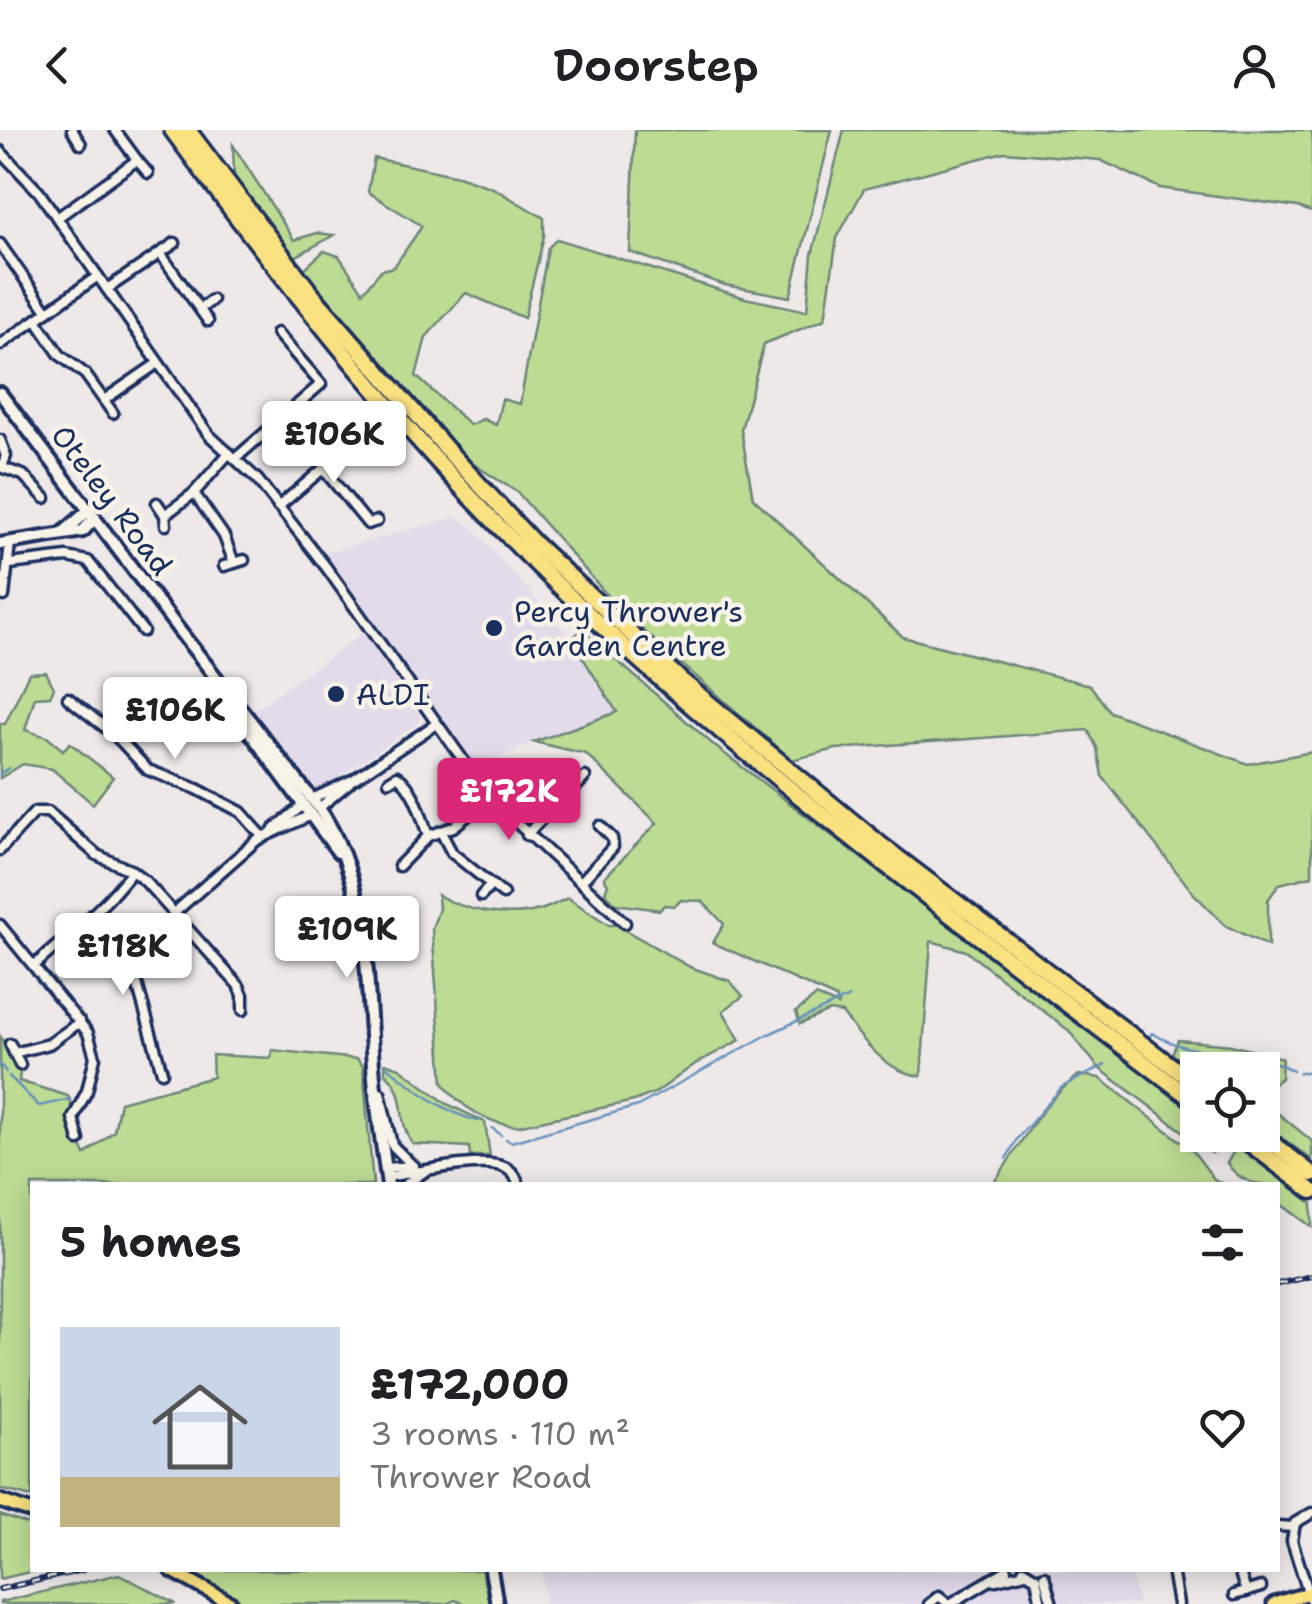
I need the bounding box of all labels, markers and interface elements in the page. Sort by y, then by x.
text: Doorstep [553,35,759,95]
icon: back [30,38,85,93]
icon: person [1227,38,1282,93]
pin: £106K [264,401,404,486]
text: £106K [284,412,384,455]
street label: Oteley Road [42,416,182,584]
place label: Percy Thrower's Garden Centre [514,591,743,666]
marker: Percy Thrower's Garden Centre [483,617,505,639]
place label: ALDI [356,674,429,715]
pin: £106K [105,677,245,762]
marker: ALDI [325,683,347,705]
text: £106K [125,688,225,731]
pin: £172K [439,758,579,843]
text: £172K [459,769,559,812]
pin: £109K [277,896,417,981]
text: £109K [297,907,397,950]
pin: £118K [53,913,193,998]
text: £118K [77,924,169,967]
map controls [1180,1052,1280,1152]
button: locate [1180,1052,1280,1152]
text: 5 homes [60,1214,241,1270]
icon: filters [1195,1215,1250,1270]
text: £172,000 [370,1356,570,1412]
icon: home [140,1367,260,1487]
icon: heart [1195,1400,1250,1455]
text: 3 rooms · 110 m² [370,1412,630,1455]
text: Thrower Road [370,1455,592,1498]

